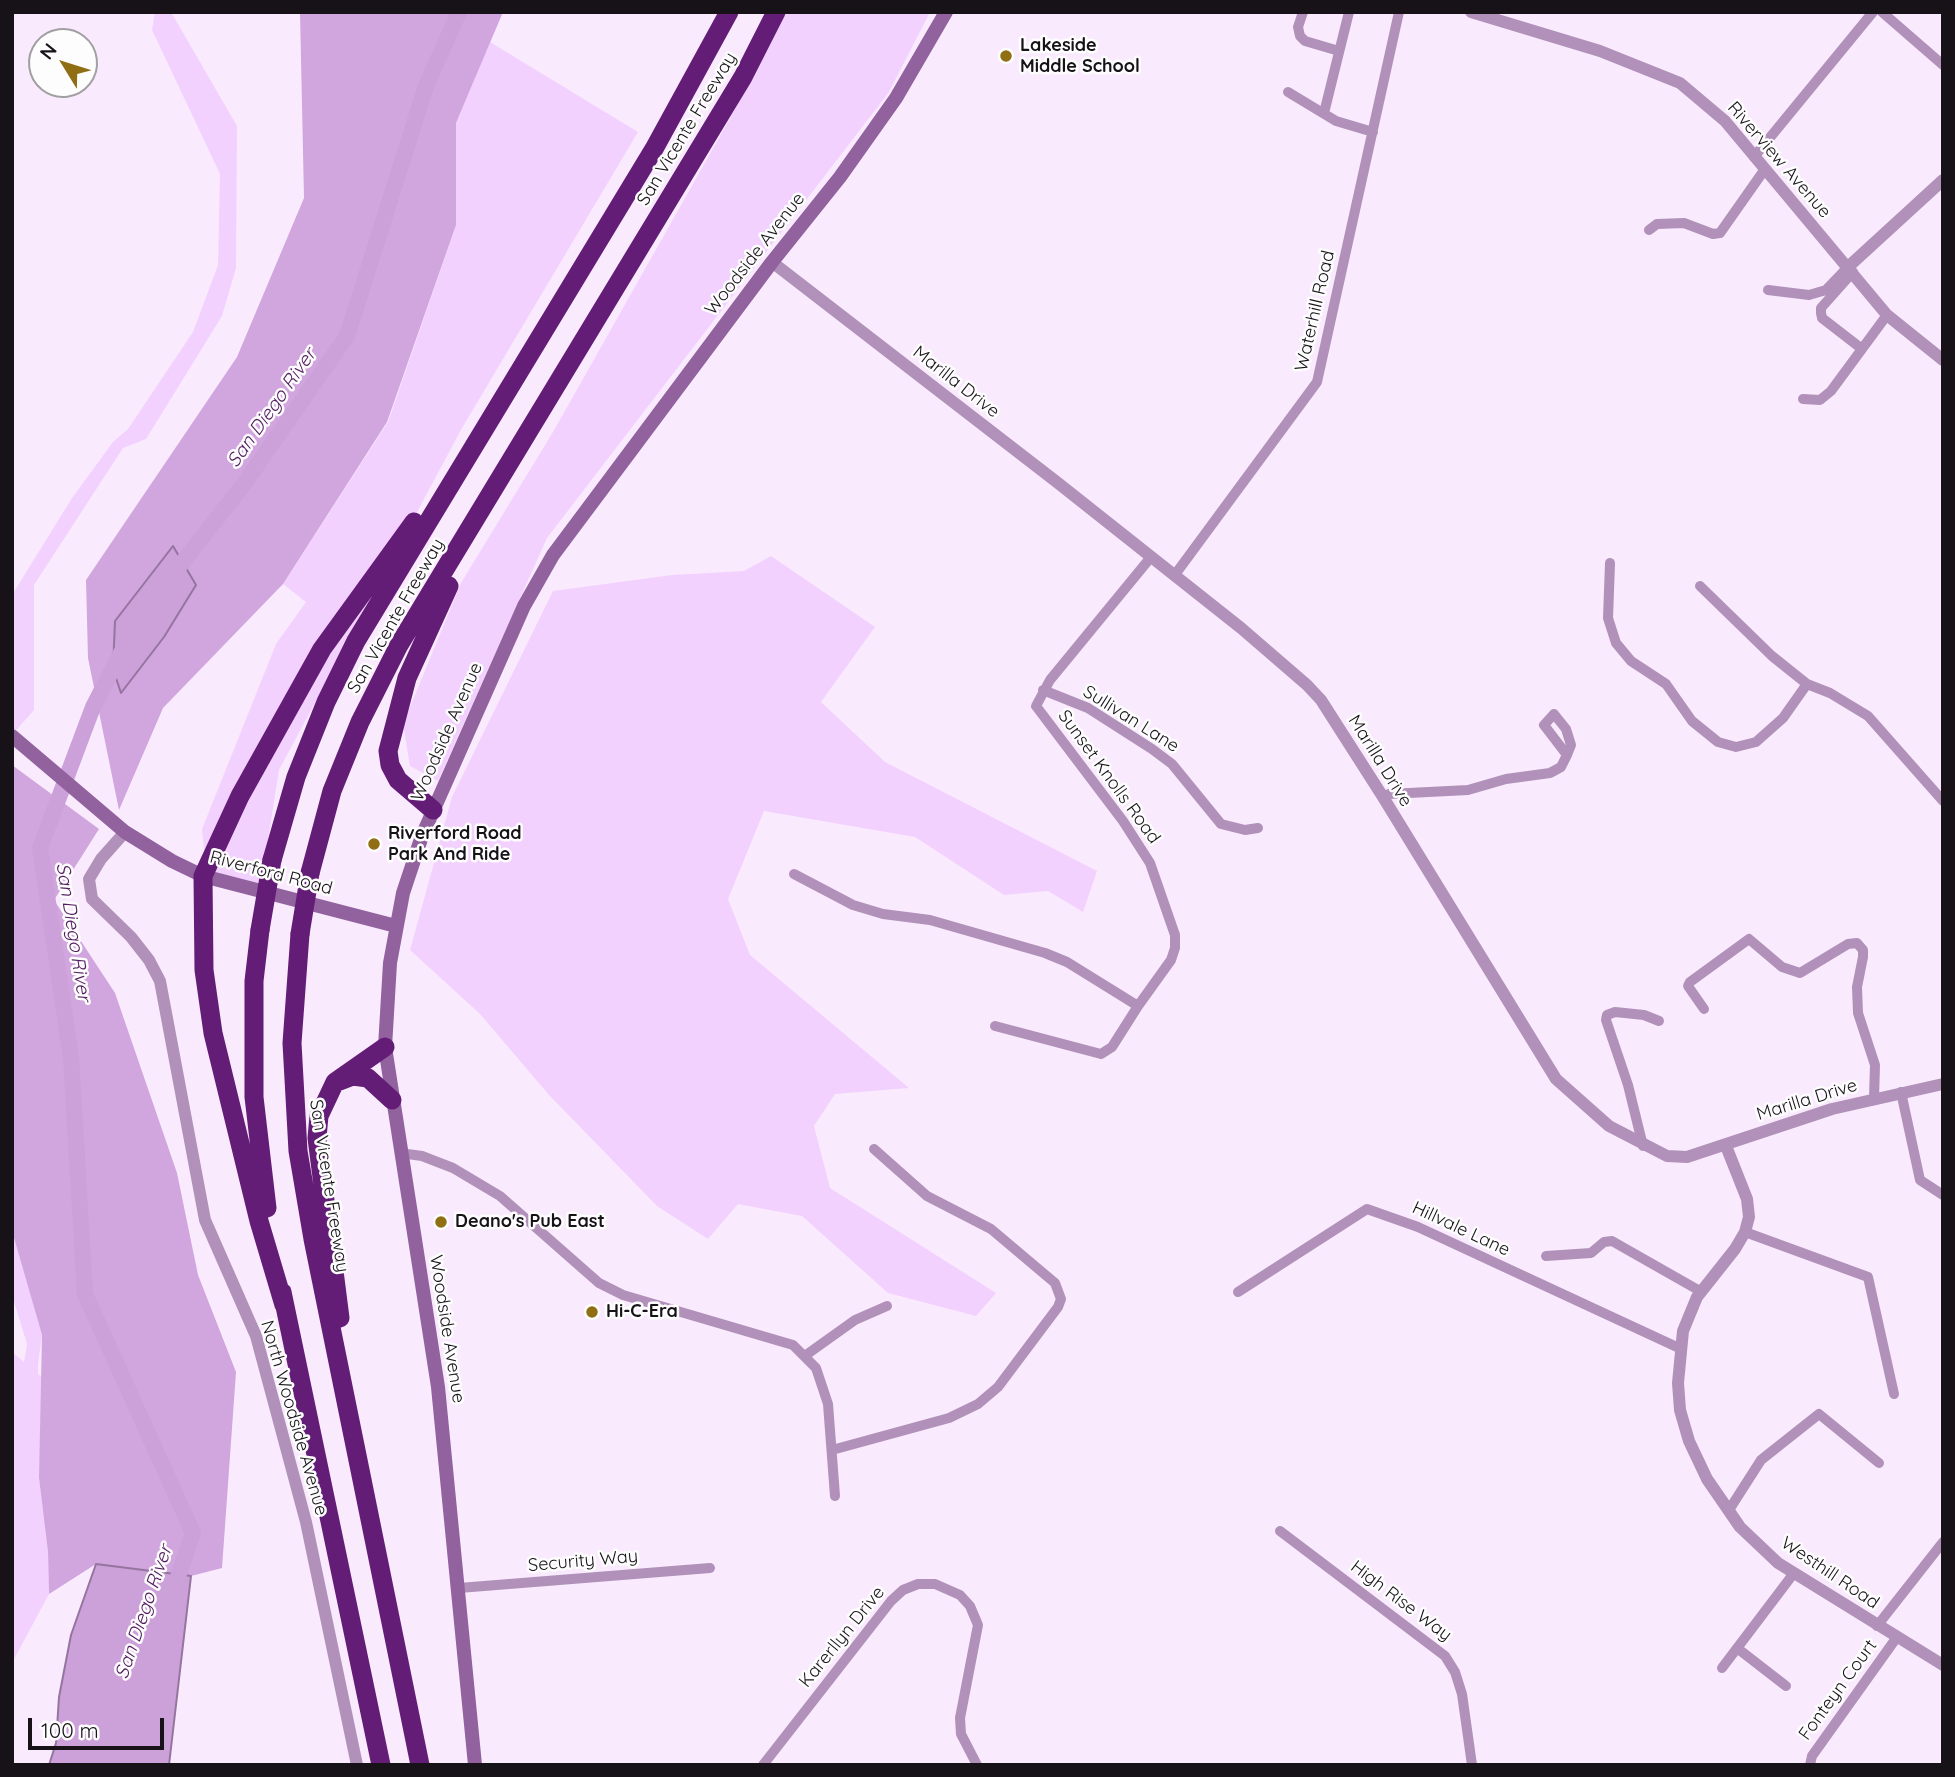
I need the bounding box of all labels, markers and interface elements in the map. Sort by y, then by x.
north arrow [28,28,98,98]
place label: Lakeside Middle School [1020,35,1140,78]
text: N [34,38,62,64]
marker: Lakeside Middle School [998,48,1014,64]
street label: San Vicente Freeway [633,49,741,209]
street label: Riverview Avenue [1723,97,1835,223]
street label: Woodside Avenue [700,188,810,320]
street label: Waterhill Road [1291,249,1339,373]
street label: Marilla Drive [908,341,1004,423]
water label: San Diego River [223,344,321,472]
street label: San Vicente Freeway [343,535,449,697]
street label: Woodside Avenue [407,659,487,805]
street label: Sullivan Lane [1079,681,1183,757]
street label: Sunset Knolls Road [1053,706,1165,848]
street label: Marilla Drive [1343,711,1417,811]
place label: Riverford Road Park And Ride [388,823,522,866]
marker: Riverford Road Park And Ride [366,836,382,852]
street label: Riverford Road [207,846,335,900]
water label: San Diego River [51,861,95,1003]
street label: Marilla Drive [1754,1074,1860,1126]
street label: San Vicente Freeway [305,1098,353,1274]
street label: Hillvale Lane [1409,1197,1513,1261]
place label: Deano's Pub East [455,1211,605,1233]
marker: Deano's Pub East [433,1214,449,1230]
street label: Woodside Avenue [425,1253,469,1405]
place label: Hi-C-Era [606,1301,678,1323]
marker: Hi-C-Era [584,1304,600,1320]
street label: North Woodside Avenue [256,1318,332,1518]
street label: Westhill Road [1777,1532,1883,1614]
water label: San Diego River [110,1542,178,1682]
street label: Security Way [527,1545,639,1577]
street label: High Rise Way [1346,1556,1456,1646]
street label: Karerllyn Drive [795,1582,889,1692]
street label: Fonteyn Court [1794,1636,1882,1744]
scale bar [32,1704,168,1748]
text: 100 m [41,1717,99,1743]

